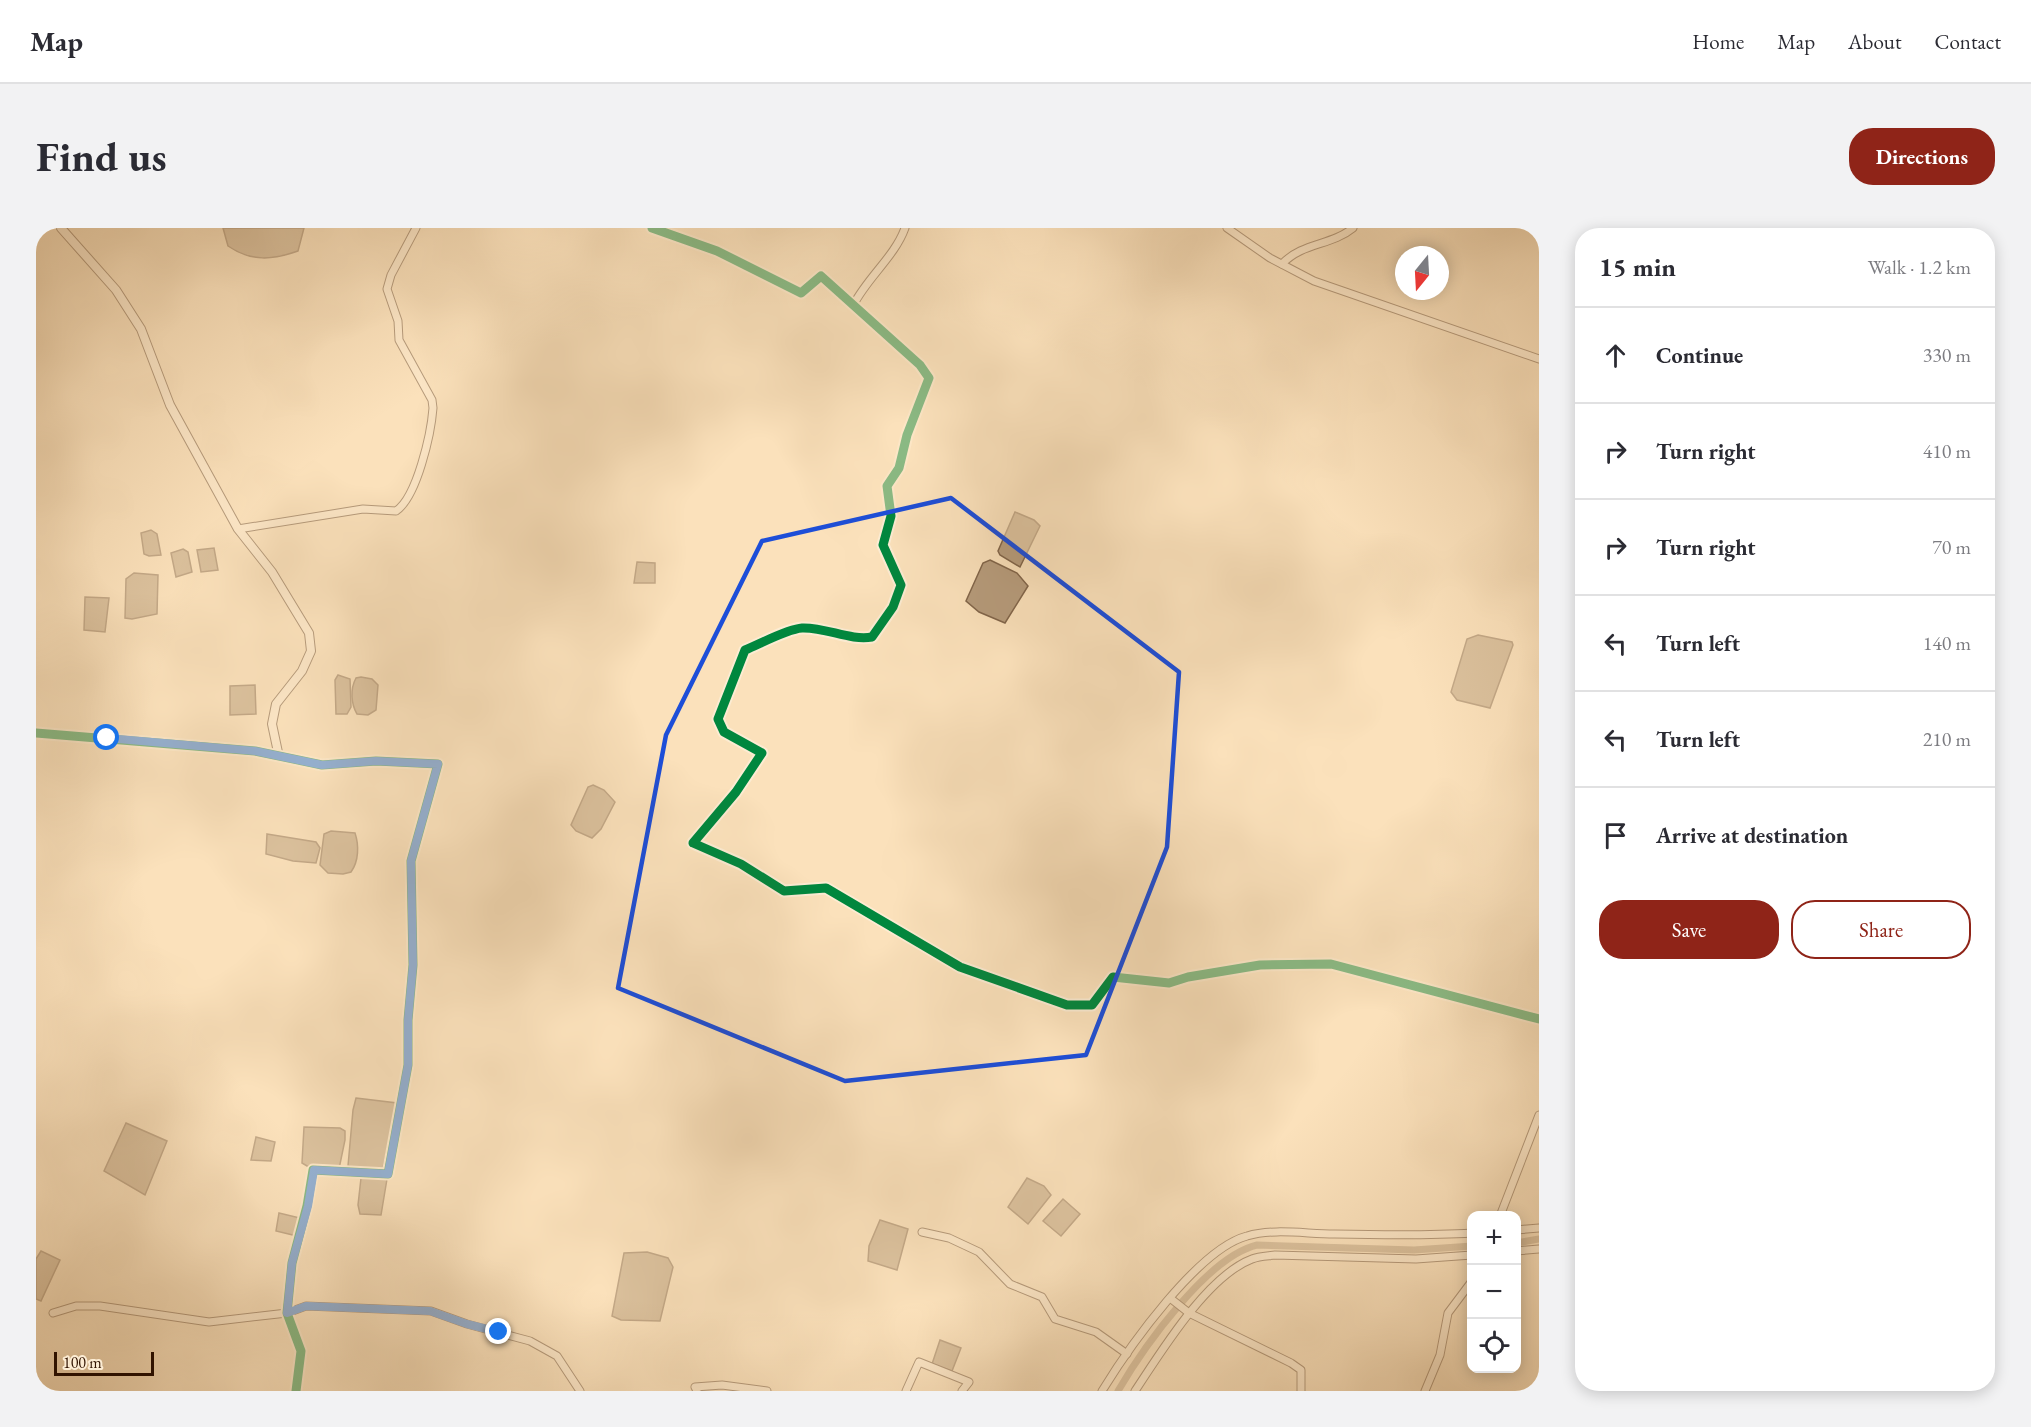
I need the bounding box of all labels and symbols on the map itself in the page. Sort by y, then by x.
north arrow [1395,246,1449,300]
route start [93,724,119,750]
route end [485,1318,511,1344]
scale bar [54,1349,154,1376]

